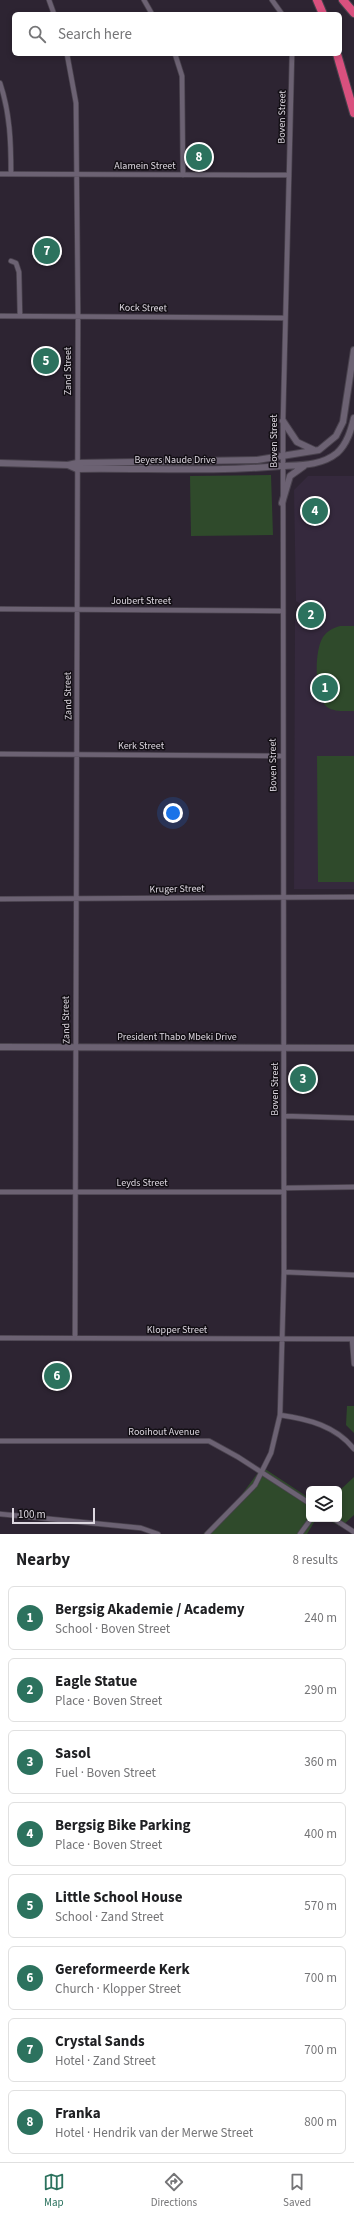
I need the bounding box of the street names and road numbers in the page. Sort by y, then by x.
street label: Boven Street [275,90,289,144]
street label: Alamein Street [114,159,176,173]
street label: Kock Street [119,301,168,315]
street label: Zand Street [61,346,75,395]
street label: Boven Street [267,414,281,468]
street label: Beyers Naude Drive [134,453,216,467]
street label: Joubert Street [111,594,172,608]
street label: Zand Street [61,671,75,720]
street label: Boven Street [266,738,280,792]
street label: Kerk Street [118,739,165,753]
street label: Kruger Street [149,882,205,896]
street label: Zand Street [59,995,73,1044]
street label: President Thabo Mbeki Drive [117,1030,237,1044]
street label: Boven Street [268,1062,282,1116]
street label: Leyds Street [116,1176,168,1190]
street label: Klopper Street [147,1323,208,1337]
street label: Rooihout Avenue [128,1425,200,1439]

